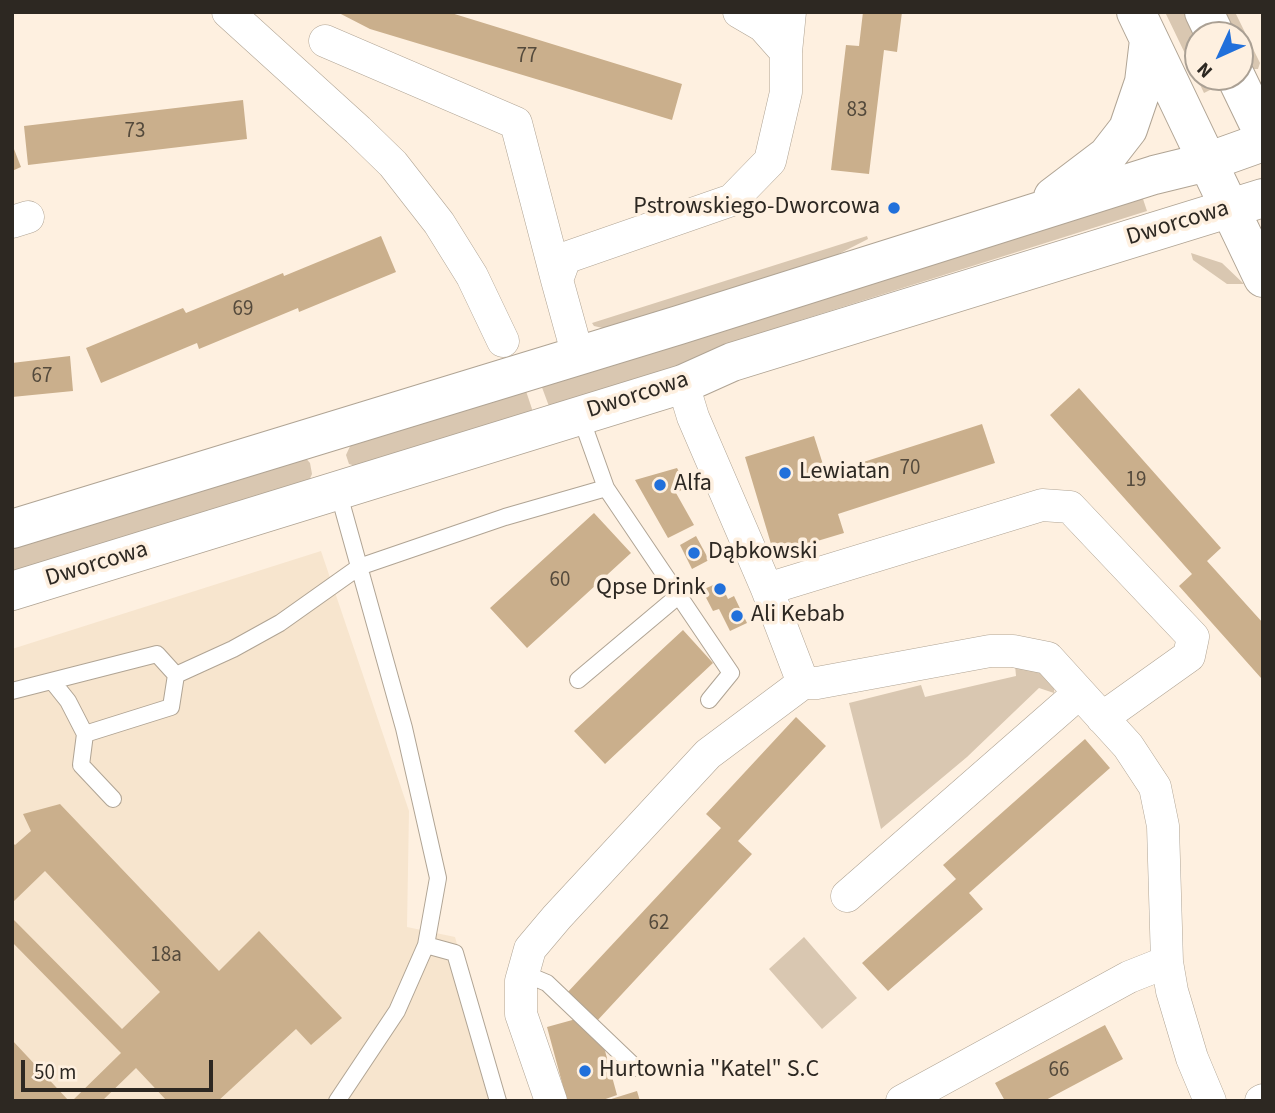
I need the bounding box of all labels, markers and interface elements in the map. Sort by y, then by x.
north arrow [1184,21,1254,91]
house number: 77 [517,44,537,70]
text: N [1191,56,1219,84]
house number: 83 [847,98,867,124]
house number: 73 [125,119,145,145]
place label: Pstrowskiego-Dworcowa [633,194,880,222]
street label: Dworcowa [1123,195,1233,253]
marker: Pstrowskiego-Dworcowa [886,200,902,216]
house number: 69 [233,297,253,323]
house number: 67 [32,364,52,390]
street label: Dworcowa [583,366,693,426]
house number: 70 [900,456,920,482]
place label: Lewiatan [799,459,890,487]
marker: Lewiatan [777,465,793,481]
house number: 19 [1126,468,1146,494]
place label: Alfa [674,471,712,499]
marker: Alfa [652,477,668,493]
street label: Dworcowa [42,536,152,594]
place label: Dąbkowski [708,539,818,567]
marker: Dąbkowski [686,545,702,561]
house number: 60 [550,568,570,594]
place label: Qpse Drink [596,575,706,603]
marker: Qpse Drink [712,581,728,597]
place label: Ali Kebab [751,602,845,630]
marker: Ali Kebab [729,608,745,624]
house number: 62 [649,911,669,937]
house number: 18a [150,943,182,969]
scale bar [24,1046,217,1090]
text: 50 m [34,1057,76,1087]
place label: Hurtownia "Katel" S.C [599,1057,819,1085]
house number: 66 [1049,1058,1069,1084]
marker: Hurtownia "Katel" S.C [577,1063,593,1079]

